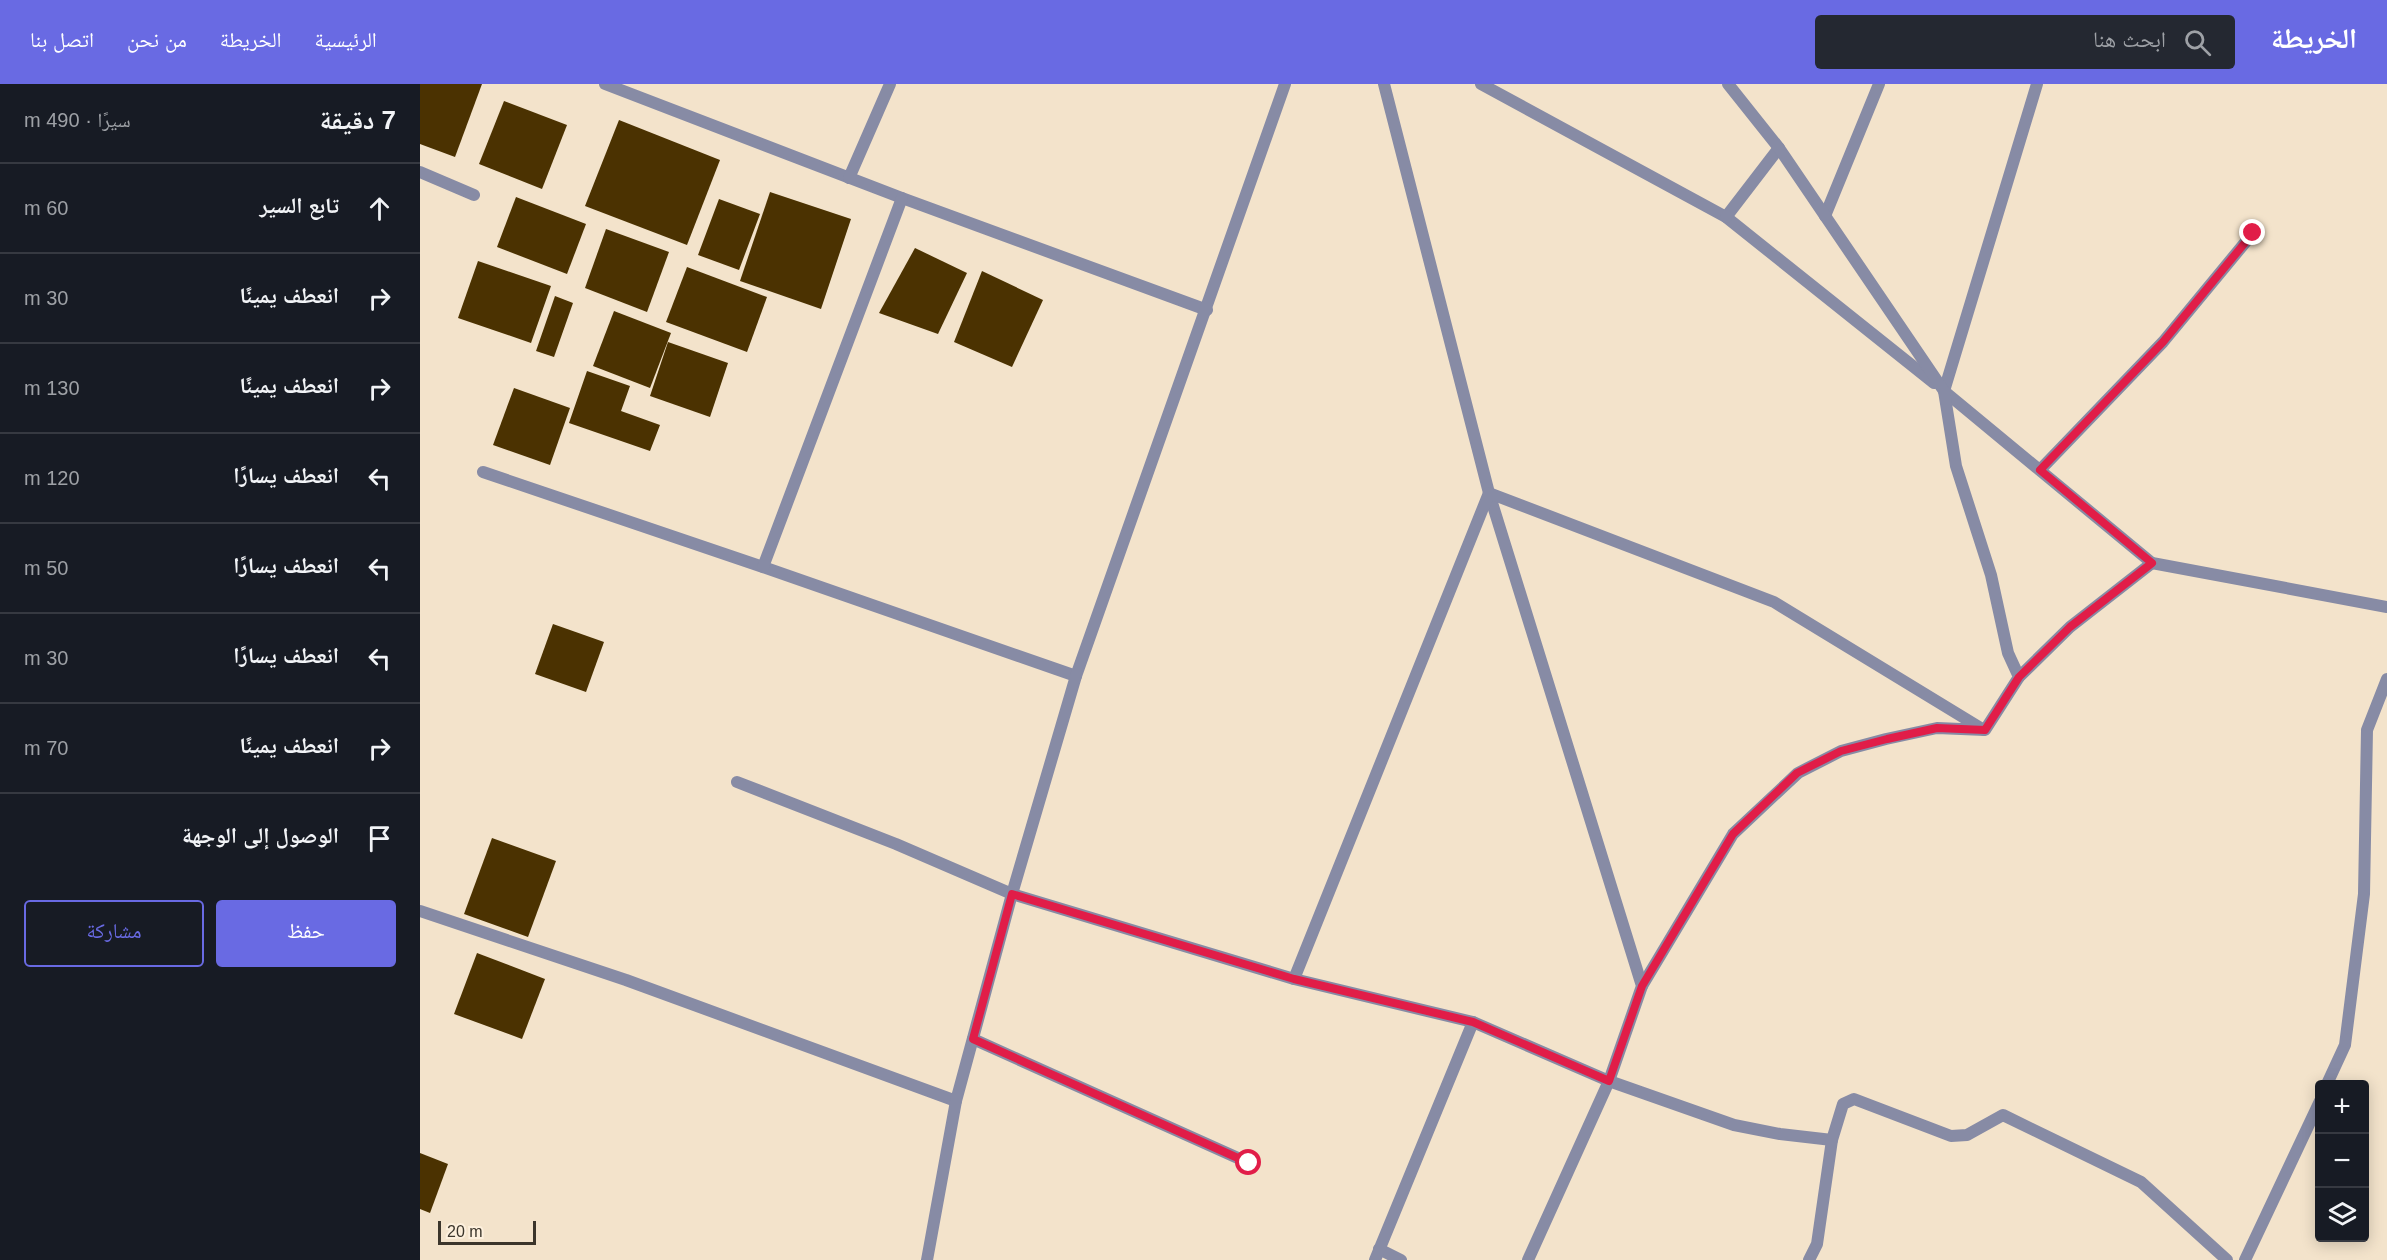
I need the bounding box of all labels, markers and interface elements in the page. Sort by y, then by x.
search box [1815,15,2235,69]
text: الخريطة [2271,23,2357,54]
icon: search [2181,26,2214,59]
text: ابحث هنا [2093,27,2166,52]
text: اتصل بنا [30,28,94,51]
text: من نحن [127,28,187,51]
text: الخريطة [220,28,282,51]
text: الرئيسية [315,28,377,51]
text: 7 دقيقة [320,105,396,135]
text: سيرًا · 490 m [24,109,131,131]
icon: ahead [363,192,396,225]
text: تابع السير [259,193,339,218]
text: 60 m [24,197,68,219]
route end [2239,219,2265,245]
icon: right [363,282,396,315]
text: انعطف يمينًا [240,283,339,308]
text: 30 m [24,287,68,309]
icon: right [363,372,396,405]
text: انعطف يمينًا [240,373,339,398]
text: 130 m [24,377,80,399]
icon: left [363,462,396,495]
text: انعطف يسارًا [233,463,339,488]
text: 120 m [24,467,80,489]
icon: left [363,552,396,585]
text: انعطف يسارًا [233,553,339,578]
text: 50 m [24,557,68,579]
icon: left [363,642,396,675]
text: انعطف يسارًا [233,643,339,668]
text: 30 m [24,647,68,669]
icon: right [363,732,396,765]
text: انعطف يمينًا [240,733,339,758]
text: 70 m [24,737,68,759]
icon: arrive [363,822,396,855]
text: الوصول إلى الوجهة [182,823,339,848]
button: مشاركة [24,900,204,967]
button: حفظ [216,900,396,967]
map controls [2315,1080,2369,1242]
button: + [2315,1080,2369,1134]
button: − [2315,1134,2369,1188]
route start [1235,1149,1261,1175]
button: layers [2315,1188,2369,1242]
scale bar [438,1218,536,1246]
text: 20 m [447,1223,483,1240]

